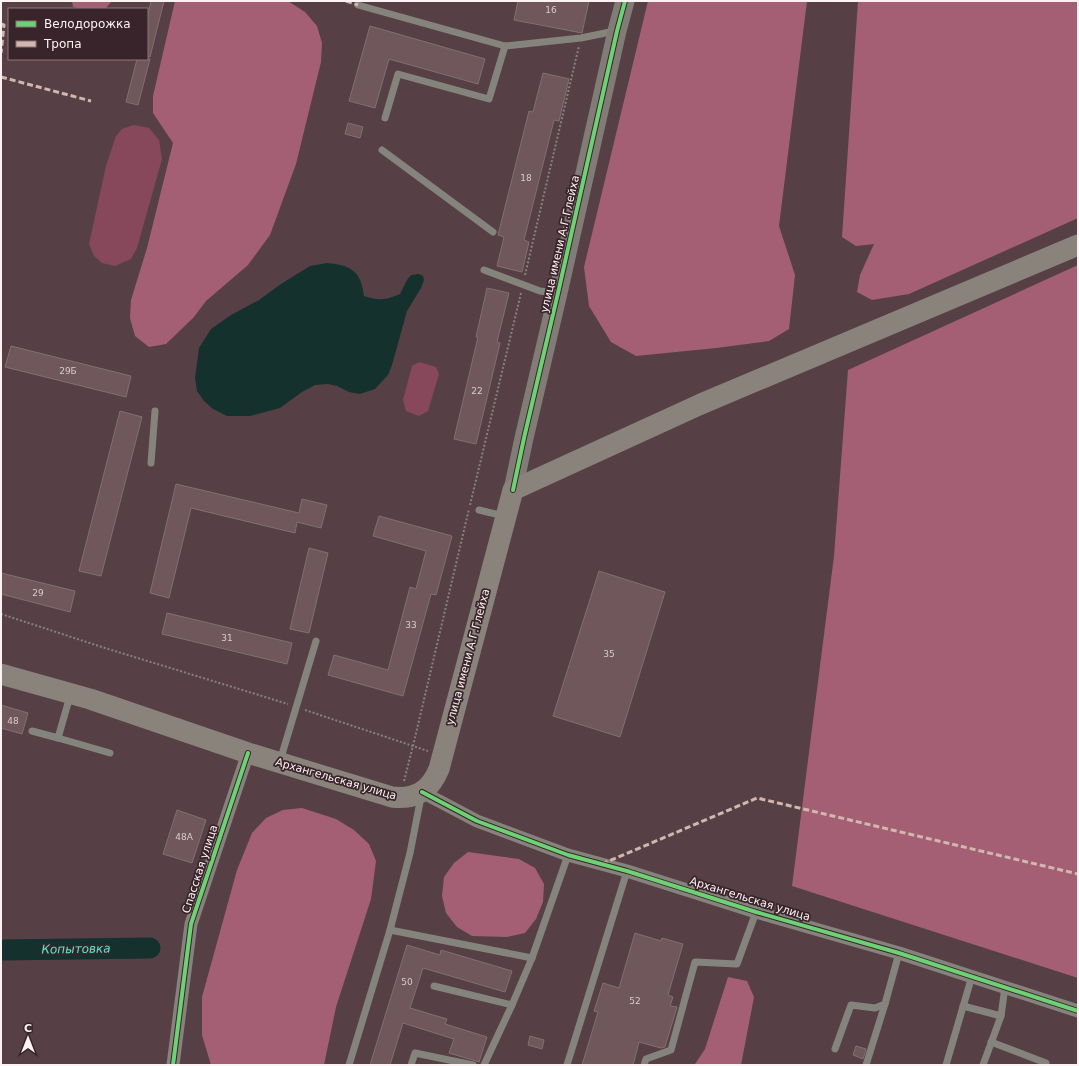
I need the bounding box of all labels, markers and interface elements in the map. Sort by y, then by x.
house number: 16 [545,5,557,15]
legend [8,8,148,60]
text: Велодорожка [44,17,131,31]
text: Тропа [43,37,82,51]
house number: 18 [520,173,532,183]
street label: улица имени А.Г.Глейха [538,174,582,314]
house number: 29Б [59,366,77,376]
house number: 22 [471,386,483,396]
street label: улица имени А.Г.Глейха [444,587,492,727]
house number: 29 [32,588,44,598]
house number: 33 [405,620,417,630]
house number: 31 [221,633,233,643]
house number: 35 [603,649,615,659]
house number: 48 [7,716,19,726]
street label: Архангельская улица [274,755,398,803]
street label: Спасская улица [180,823,220,915]
house number: 48А [175,832,194,842]
street label: Архангельская улица [688,874,812,924]
water label: Копытовка [41,941,111,957]
house number: 50 [401,977,413,987]
house number: 52 [629,996,641,1006]
north arrow [8,1018,48,1058]
text: С [24,1022,32,1035]

